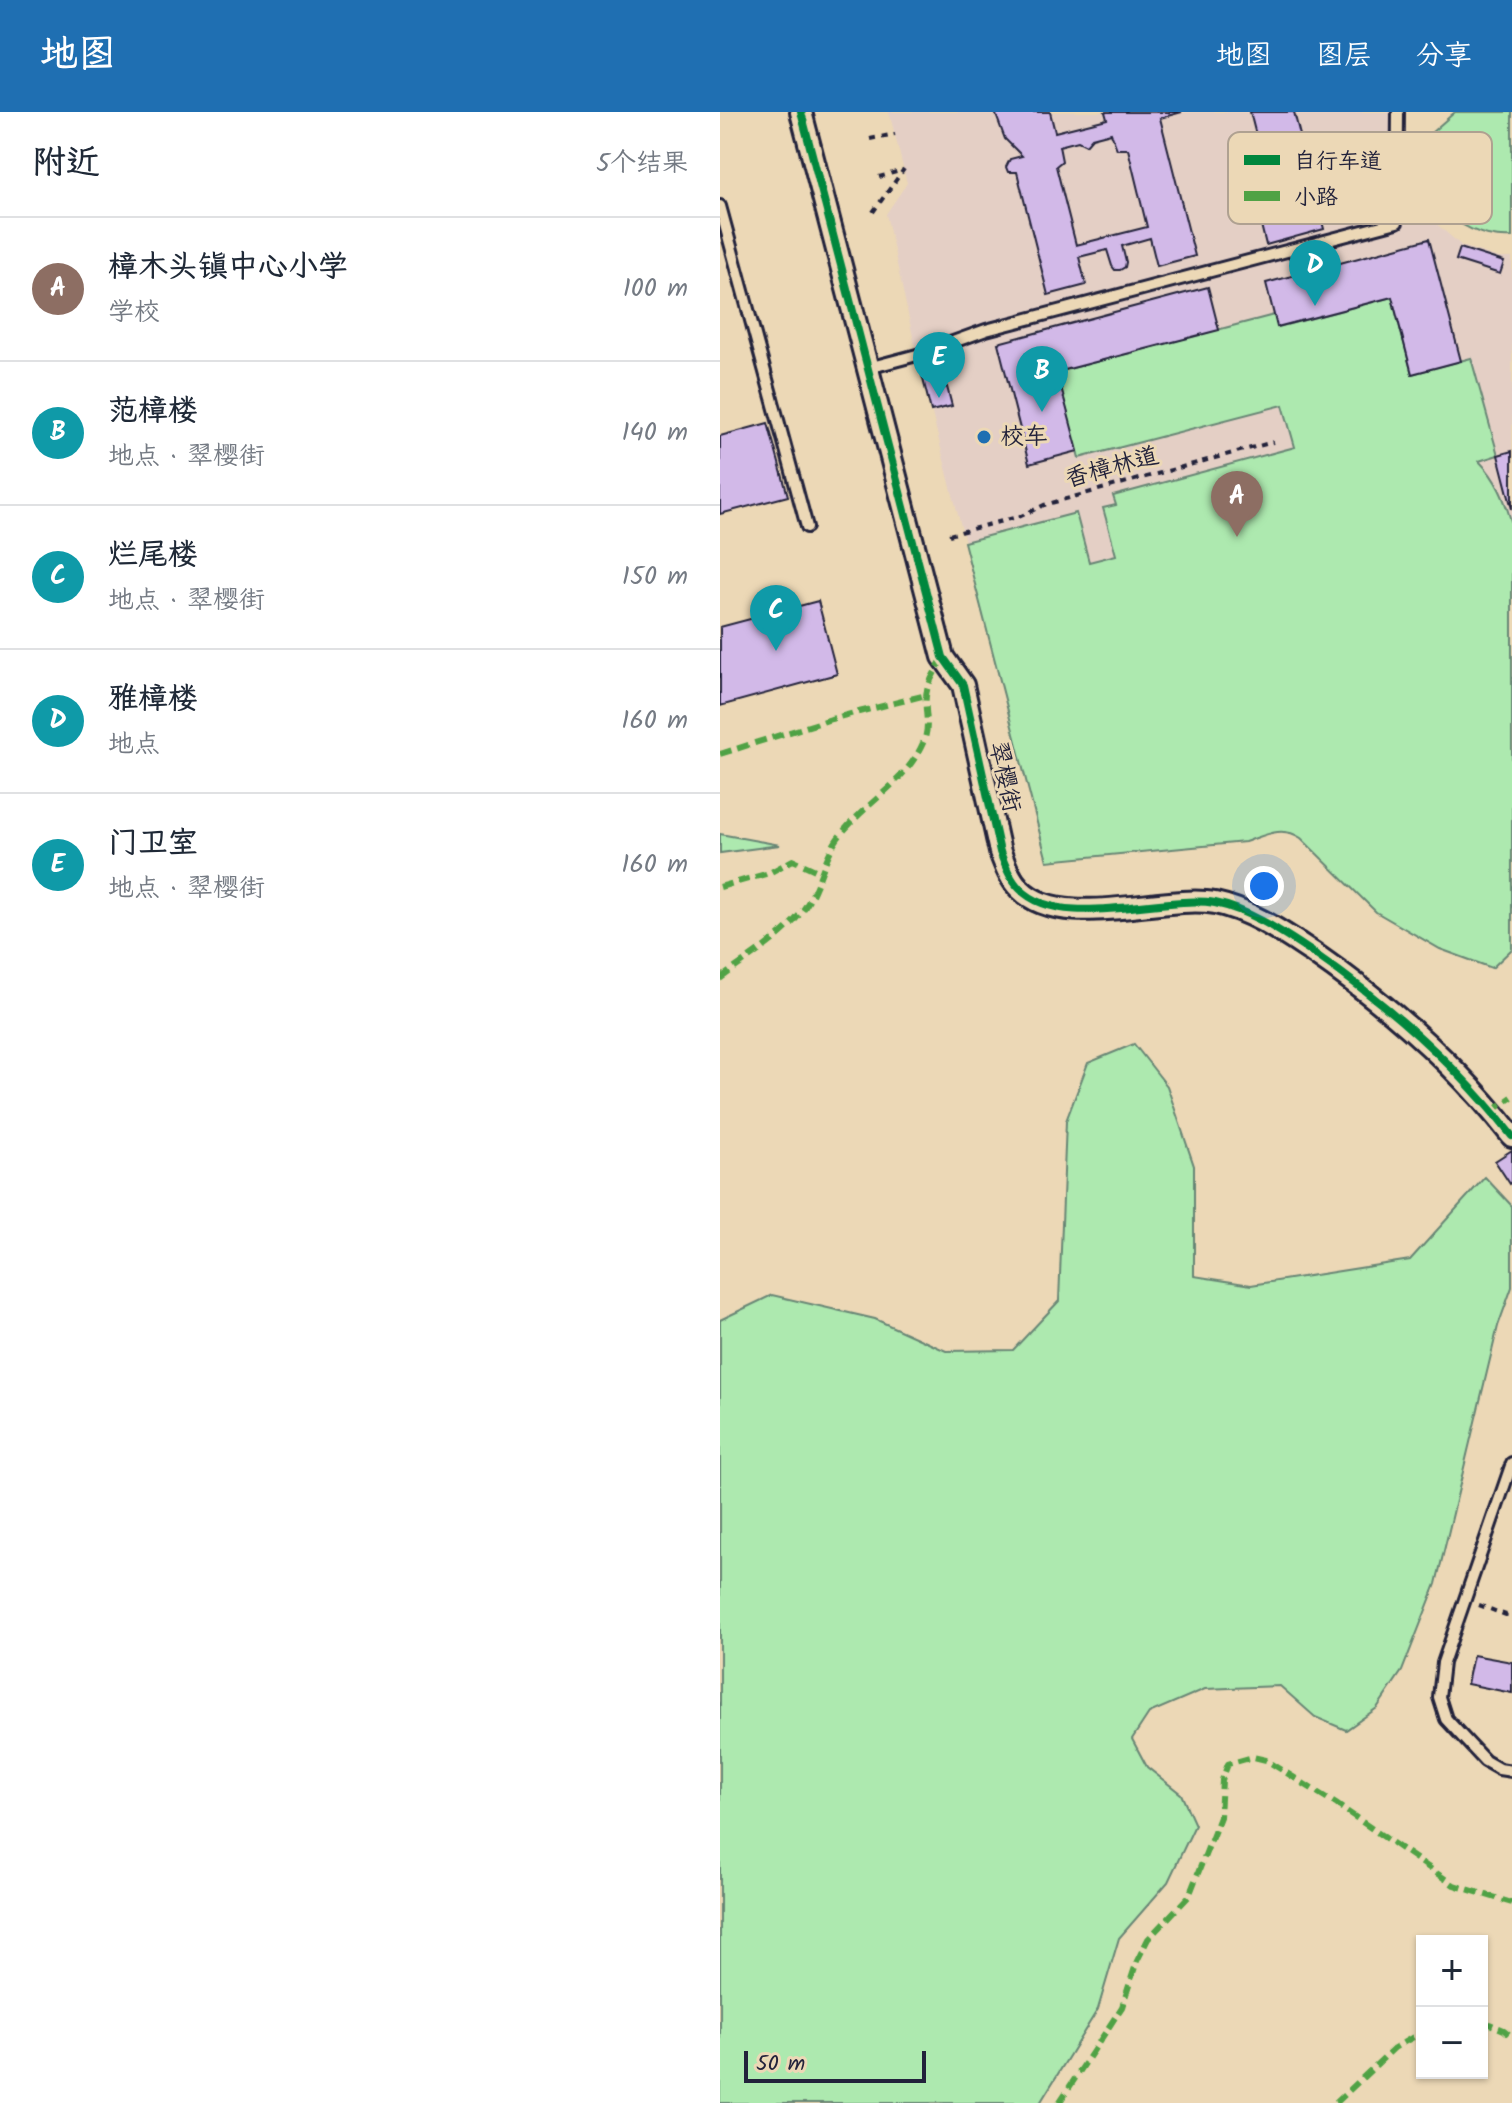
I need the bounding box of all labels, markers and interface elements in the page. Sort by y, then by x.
text: 地图 [40,26,116,86]
text: 地图 [1216,34,1272,79]
text: 图层 [1316,34,1372,79]
text: 分享 [1416,34,1472,79]
legend [1228,132,1492,224]
text: 附近 [32,137,100,191]
text: 5个结果 [596,143,688,185]
text: 自行车道 [1294,145,1382,180]
text: 小路 [1294,181,1338,216]
pin: D [1289,240,1341,306]
text: 樟木头镇中心小学 [108,244,348,292]
text: A [50,268,66,310]
text: 100 m [623,268,688,310]
text: 学校 [108,292,160,334]
pin: E [913,332,965,398]
pin: B [1016,346,1068,412]
text: 范樟楼 [108,388,198,436]
text: B [50,412,66,454]
text: 140 m [621,412,688,454]
place label: 校车 [1000,418,1048,457]
marker: 校车 [975,428,993,446]
text: 地点 · 翠樱街 [108,436,265,478]
street label: 香樟林道 [1061,437,1163,499]
pin: A [1211,471,1263,537]
text: 烂尾楼 [108,532,198,580]
text: C [50,556,66,598]
text: 150 m [622,556,688,598]
text: 地点 · 翠樱街 [108,580,265,622]
pin: C [750,585,802,651]
text: 雅樟楼 [108,676,198,724]
text: D [49,700,67,742]
text: 160 m [621,700,688,742]
text: 地点 [108,724,160,766]
street label: 翠樱街 [977,738,1031,816]
text: 门卫室 [108,820,198,868]
text: E [51,844,65,886]
text: 160 m [621,844,688,886]
your location [1244,866,1284,906]
text: 地点 · 翠樱街 [108,868,265,910]
map controls [1416,1935,1488,2079]
button: + [1416,1935,1488,2007]
button: − [1416,2007,1488,2079]
scale bar [744,2047,926,2083]
text: 50 m [756,2047,805,2082]

